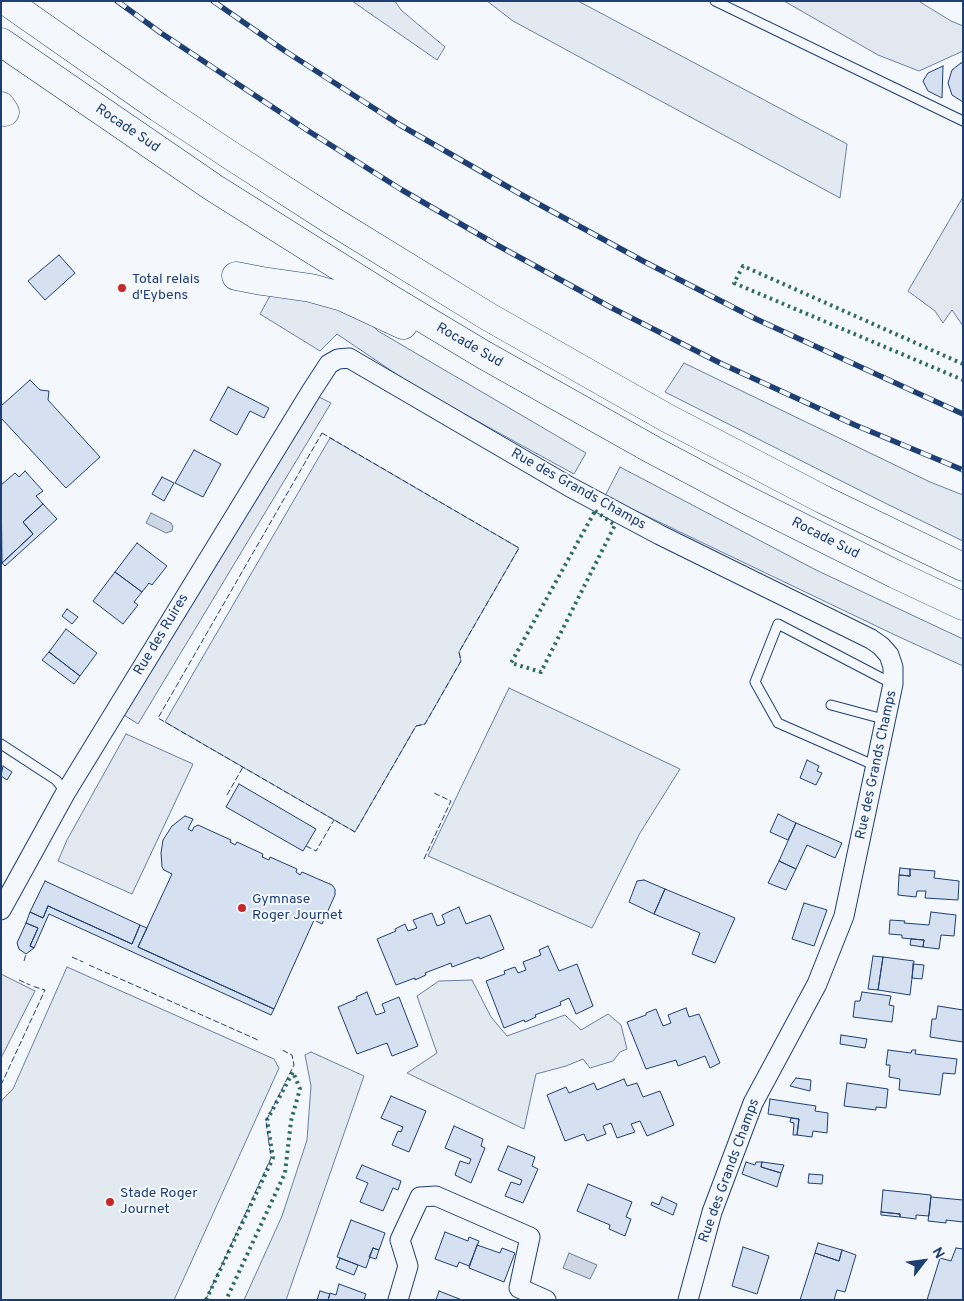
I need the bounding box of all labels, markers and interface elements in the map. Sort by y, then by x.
street label: Rocade Sud [92,101,162,157]
place label: Total relais d'Eybens [132,272,200,304]
marker: Total relais d'Eybens [116,282,128,294]
street label: Rocade Sud [433,320,505,372]
street label: Rue des Grands Champs [507,446,649,534]
street label: Rocade Sud [788,515,862,563]
street label: Rue des Ruires [131,591,193,679]
street label: Rue des Grands Champs [853,689,901,841]
place label: Gymnase Roger Journet [252,892,343,924]
marker: Gymnase Roger Journet [236,902,248,914]
street label: Rue des Grands Champs [696,1097,764,1245]
place label: Stade Roger Journet [120,1186,198,1218]
marker: Stade Roger Journet [104,1196,116,1208]
north arrow [899,1236,949,1286]
text: N [928,1245,947,1262]

